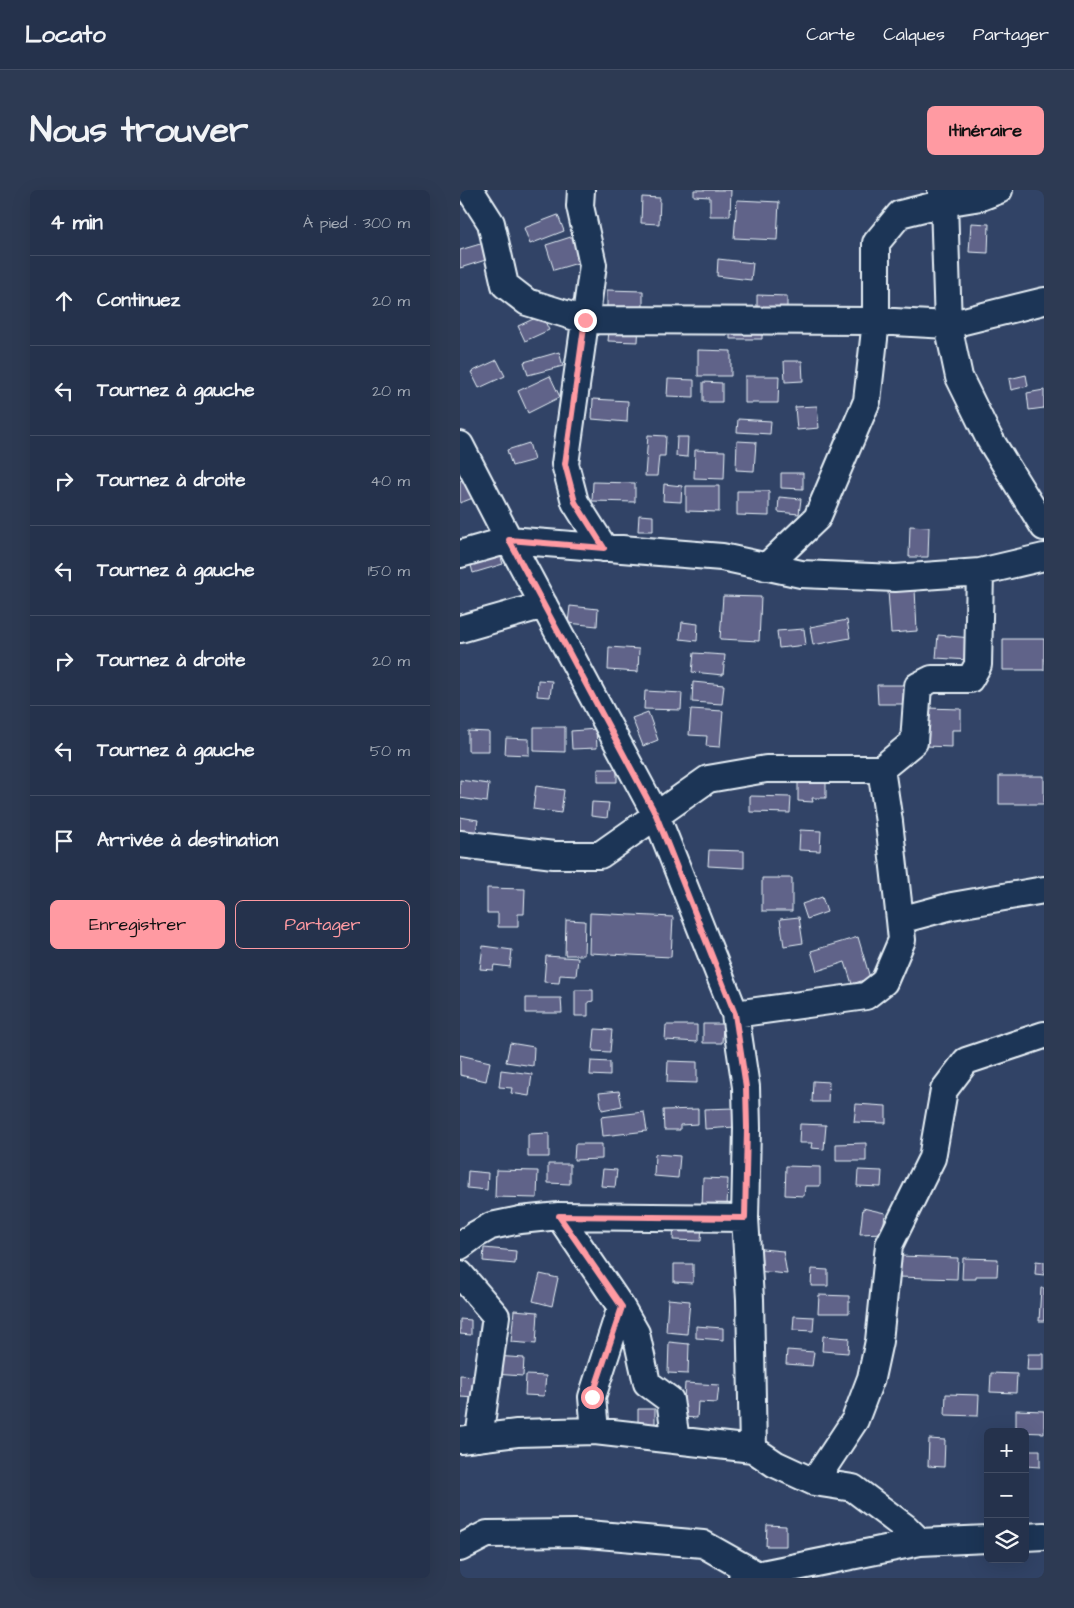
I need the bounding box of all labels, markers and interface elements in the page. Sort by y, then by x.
text: Locato [25,18,106,52]
text: Carte [806,22,855,47]
text: Calques [883,22,945,47]
text: Partager [973,22,1049,47]
text: Nous trouver [30,106,248,155]
button: Itinéraire [927,106,1044,155]
text: 4 min [50,208,103,237]
text: À pied · 300 m [303,212,410,234]
icon: ahead [50,287,78,315]
text: Continuez [97,287,180,314]
text: 20 m [372,290,410,312]
route end [574,309,597,332]
icon: left [50,377,78,405]
text: Tournez à gauche [97,377,255,404]
text: 20 m [372,380,410,402]
icon: right [50,467,78,495]
text: Tournez à droite [97,467,245,494]
text: 40 m [370,470,410,492]
icon: left [50,557,78,585]
text: Tournez à gauche [97,557,255,584]
text: 150 m [368,560,410,582]
icon: right [50,647,78,675]
text: Tournez à droite [97,647,245,674]
text: 20 m [372,650,410,672]
icon: left [50,737,78,765]
text: Tournez à gauche [97,737,255,764]
text: 50 m [370,740,410,762]
icon: arrive [50,827,78,855]
text: Arrivée à destination [97,827,278,854]
button: Enregistrer [50,900,225,949]
button: Partager [235,900,410,949]
route start [581,1386,604,1409]
map controls [984,1428,1029,1563]
button: + [984,1428,1029,1473]
button: − [984,1473,1029,1518]
button: layers [984,1518,1029,1563]

